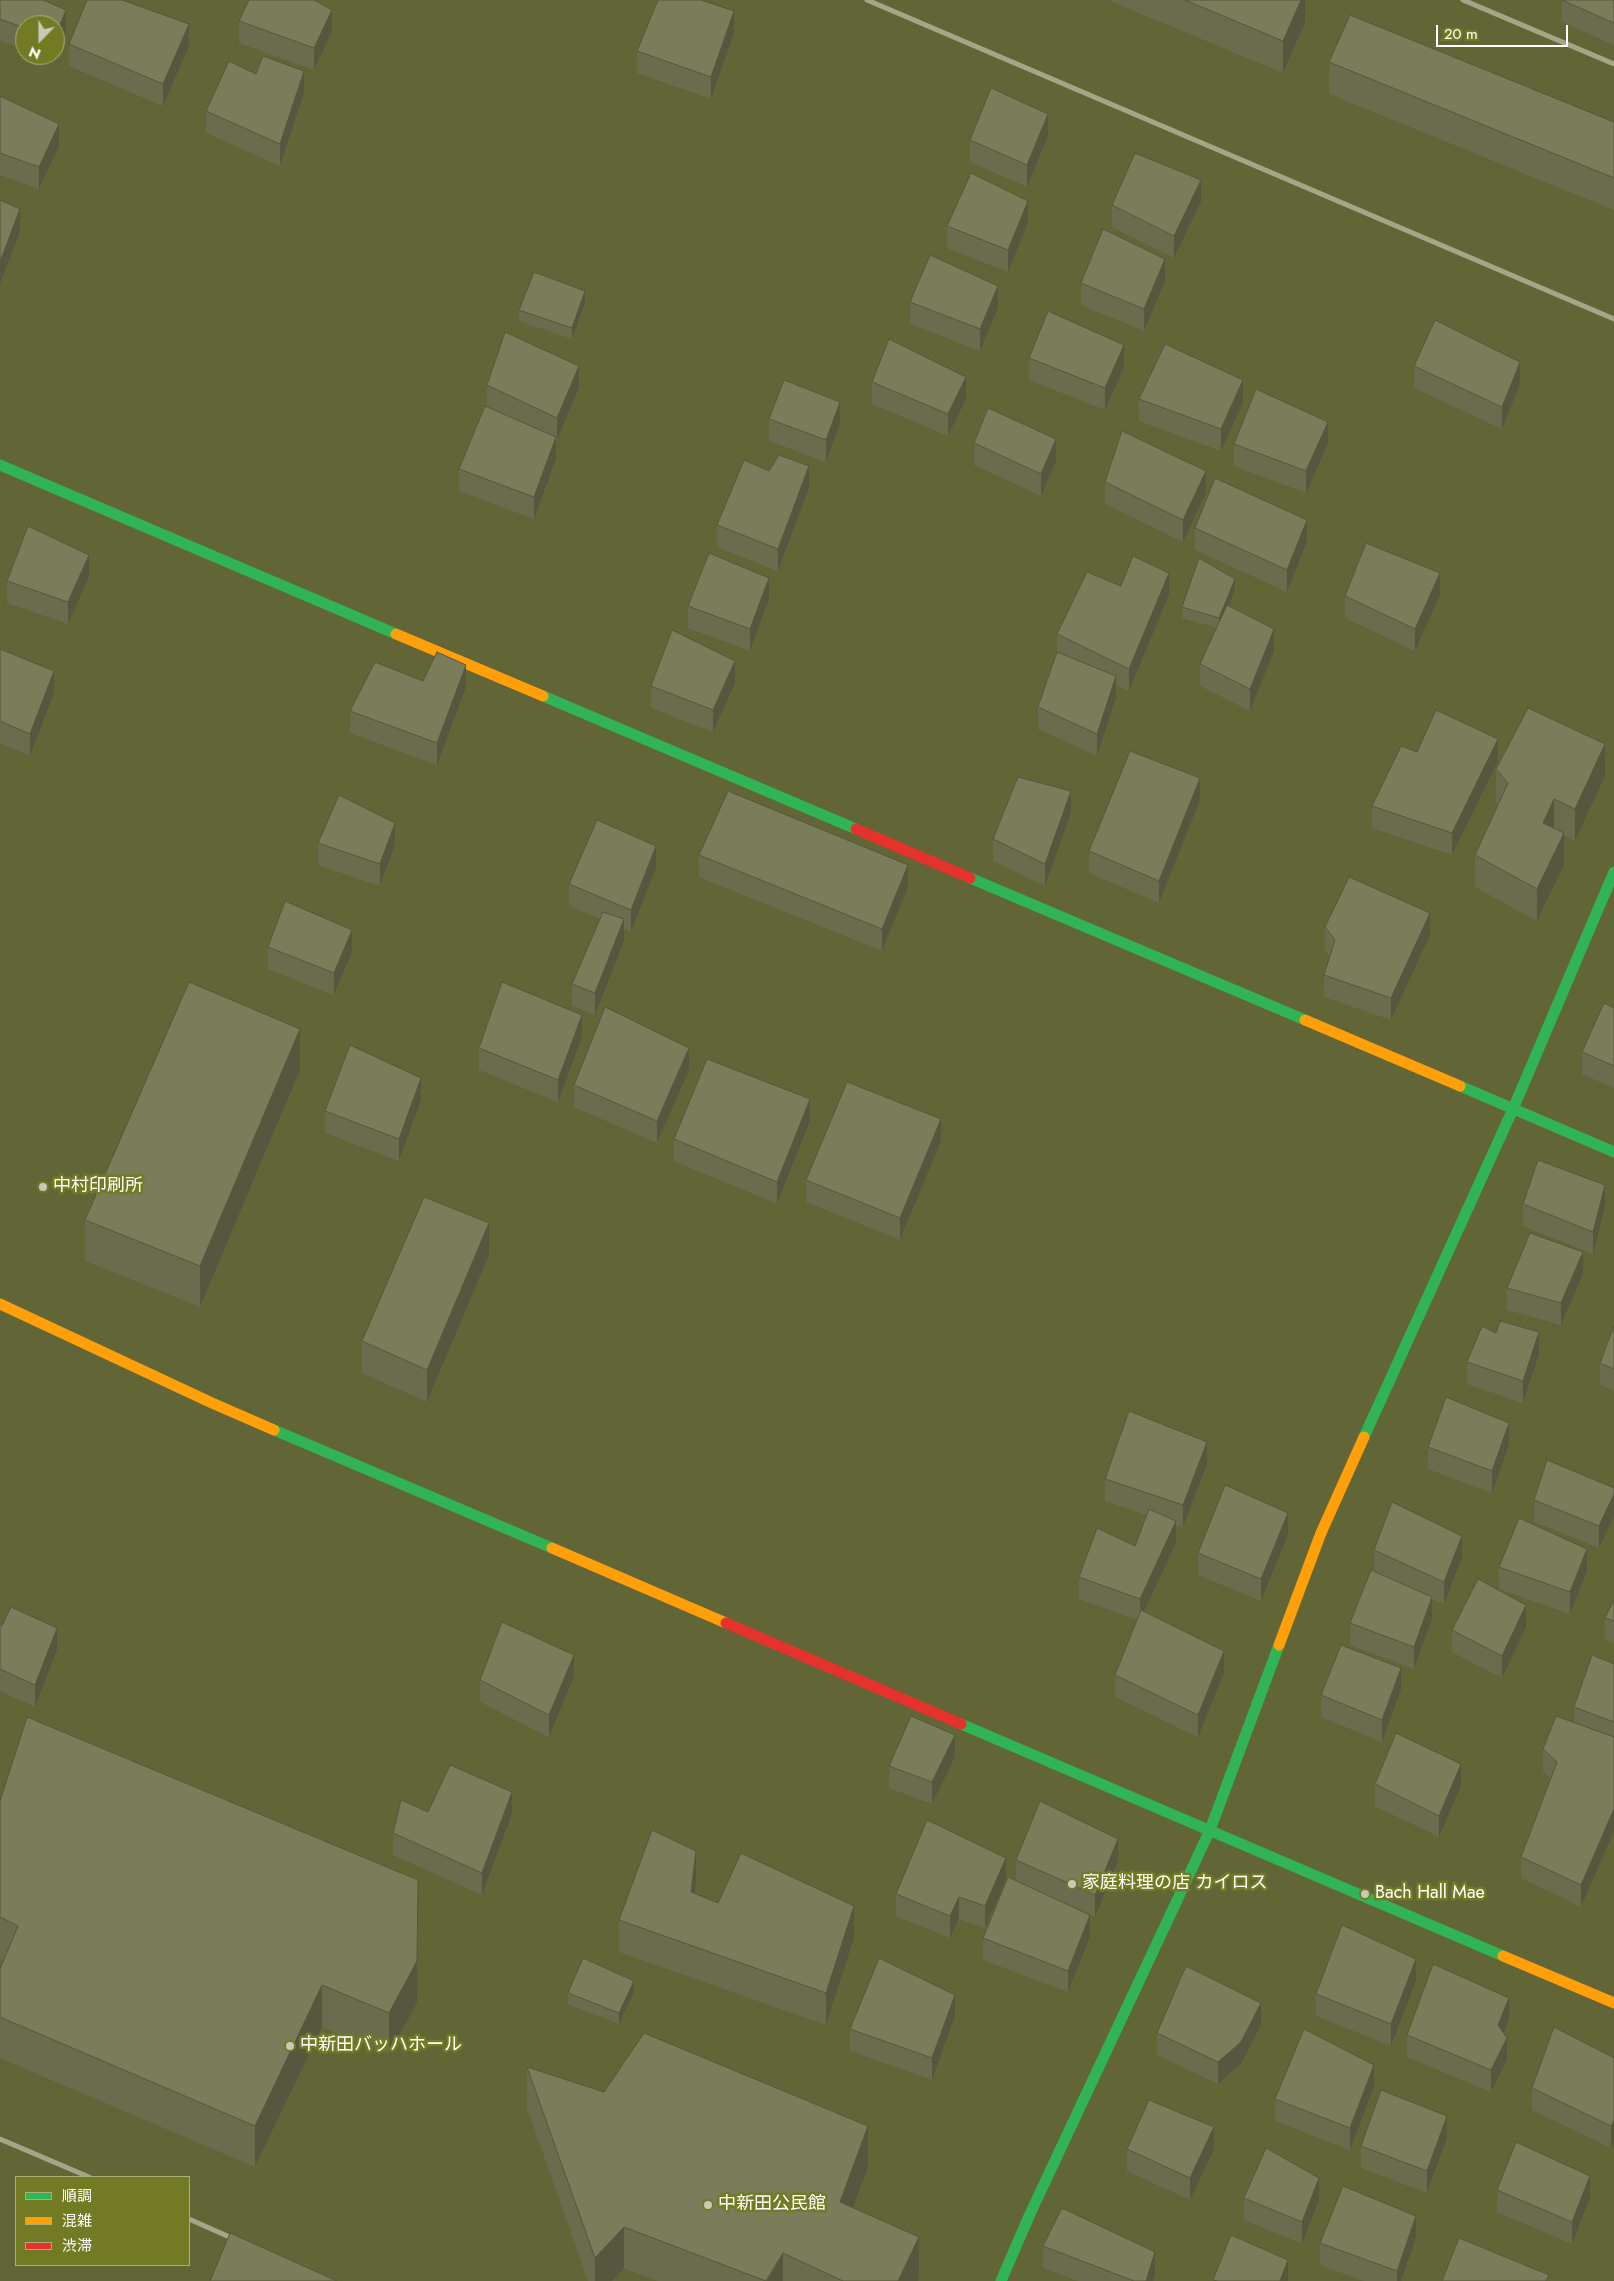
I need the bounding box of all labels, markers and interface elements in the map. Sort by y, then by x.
north arrow [15,15,65,65]
scale bar [1439,15,1572,47]
text: 20 m [1444,23,1478,45]
text: N [26,42,44,64]
place label: 中村印刷所 [53,1176,143,1198]
marker: 中村印刷所 [37,1181,49,1193]
place label: 家庭料理の店 カイロス [1082,1873,1267,1895]
marker: 家庭料理の店 カイロス [1066,1878,1078,1890]
place label: Bach Hall Mae [1375,1883,1485,1905]
marker: Bach Hall Mae [1359,1888,1371,1900]
place label: 中新田バッハホール [300,2035,462,2057]
marker: 中新田バッハホール [284,2040,296,2052]
legend [15,2176,190,2266]
text: 順調 [62,2185,92,2207]
place label: 中新田公民館 [718,2194,826,2216]
marker: 中新田公民館 [702,2199,714,2211]
text: 混雑 [62,2210,92,2232]
text: 渋滞 [62,2235,92,2257]

